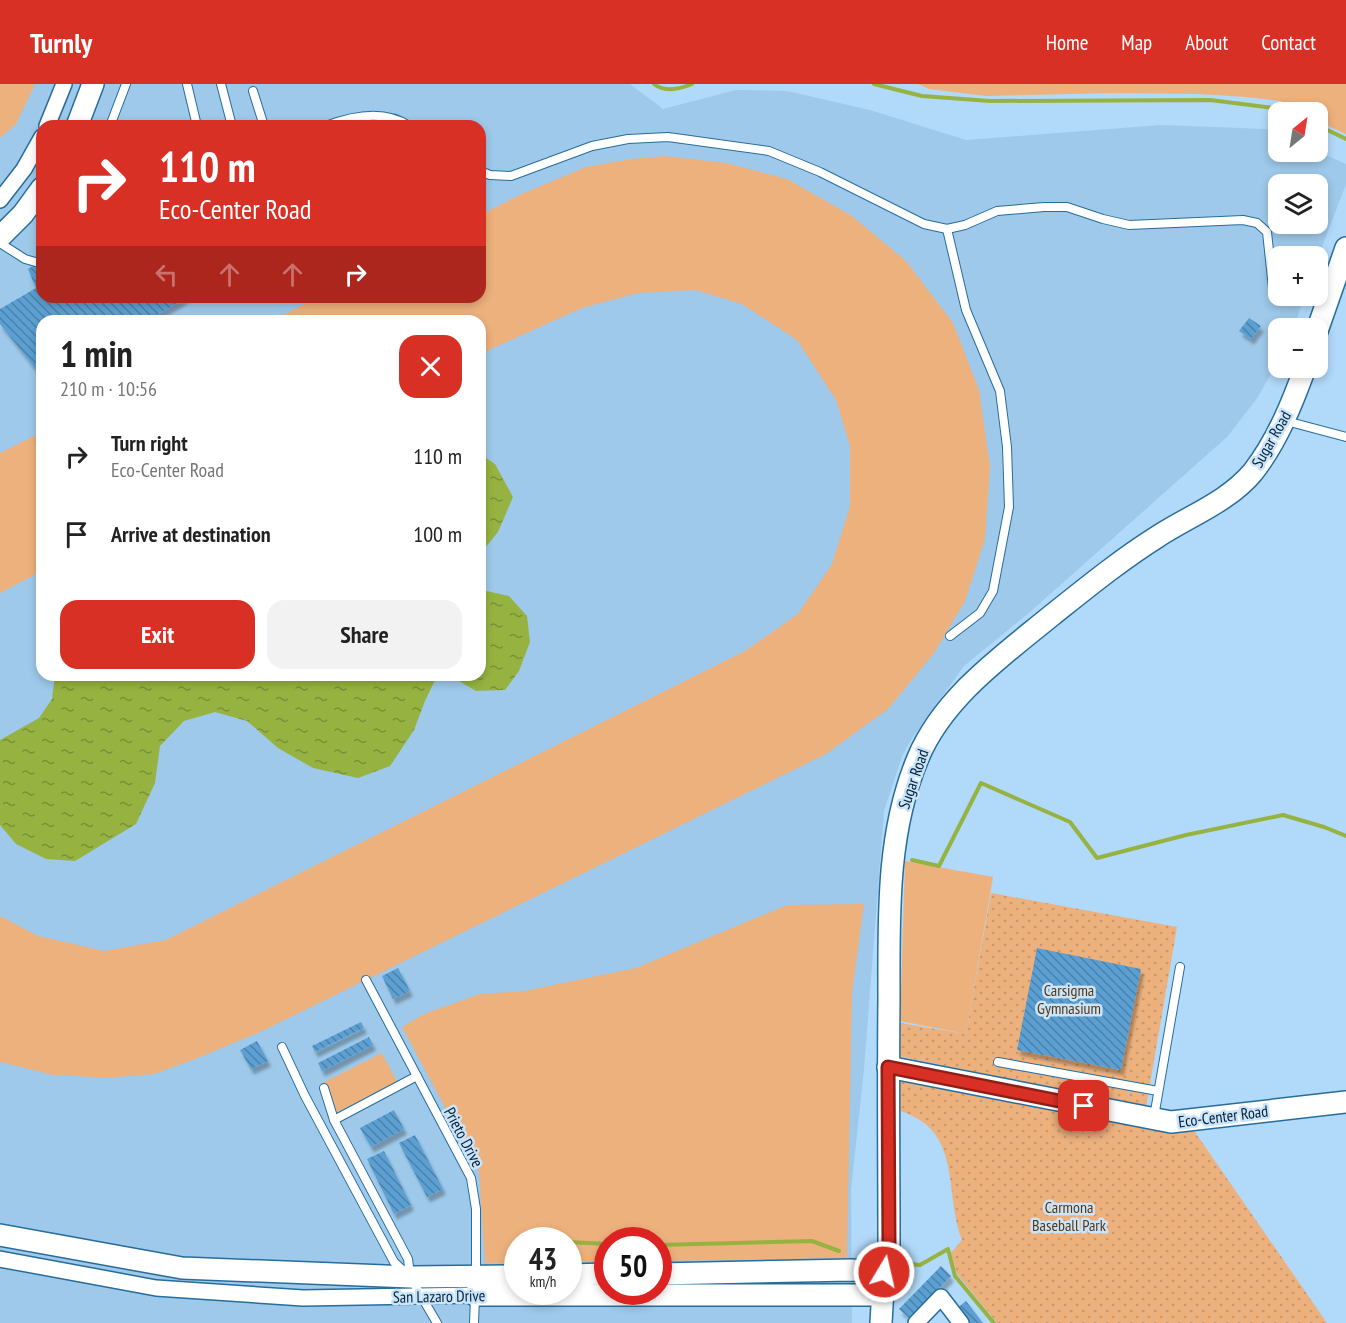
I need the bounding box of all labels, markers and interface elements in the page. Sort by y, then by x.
text: Turnly [30,24,92,61]
text: Home [1046,29,1088,56]
text: Map [1121,29,1152,56]
text: About [1185,29,1228,56]
text: Contact [1261,29,1316,56]
north arrow [1268,102,1328,162]
map controls [1268,102,1328,378]
text: 110 m [159,139,256,194]
icon: right [60,144,138,222]
button: layers [1268,174,1328,234]
text: Eco-Center Road [159,192,311,226]
button: + [1268,246,1328,306]
icon: left [150,258,183,291]
icon: ahead [213,258,246,291]
icon: ahead [276,258,309,291]
icon: right [339,258,372,291]
button: − [1268,318,1328,378]
text: 1 min [60,330,133,377]
button: close [399,335,462,398]
text: 210 m · 10:56 [60,376,157,402]
street label: Sugar Road [1247,407,1295,471]
text: Turn right [111,429,188,457]
icon: right [60,440,93,473]
text: 110 m [413,442,462,470]
text: Eco-Center Road [111,457,224,483]
icon: arrive [60,518,93,551]
text: Arrive at destination [111,520,271,548]
text: 100 m [413,520,462,548]
button: Exit [60,600,255,669]
button: Share [267,600,462,669]
street label: Sugar Road [893,746,933,812]
park label: Carsigma Gymnasium [1037,980,1101,1018]
pin [1058,1080,1109,1131]
icon: arrive [1067,1089,1100,1122]
street label: Eco-Center Road [1177,1101,1269,1131]
street label: Prieto Drive [440,1104,488,1170]
park label: Carmona Baseball Park [1032,1197,1107,1235]
speed limit sign: 50 [594,1227,672,1305]
text: 43 [529,1239,557,1278]
position arrow [852,1240,916,1304]
text: km/h [530,1272,556,1291]
street label: San Lazaro Drive [393,1285,485,1307]

